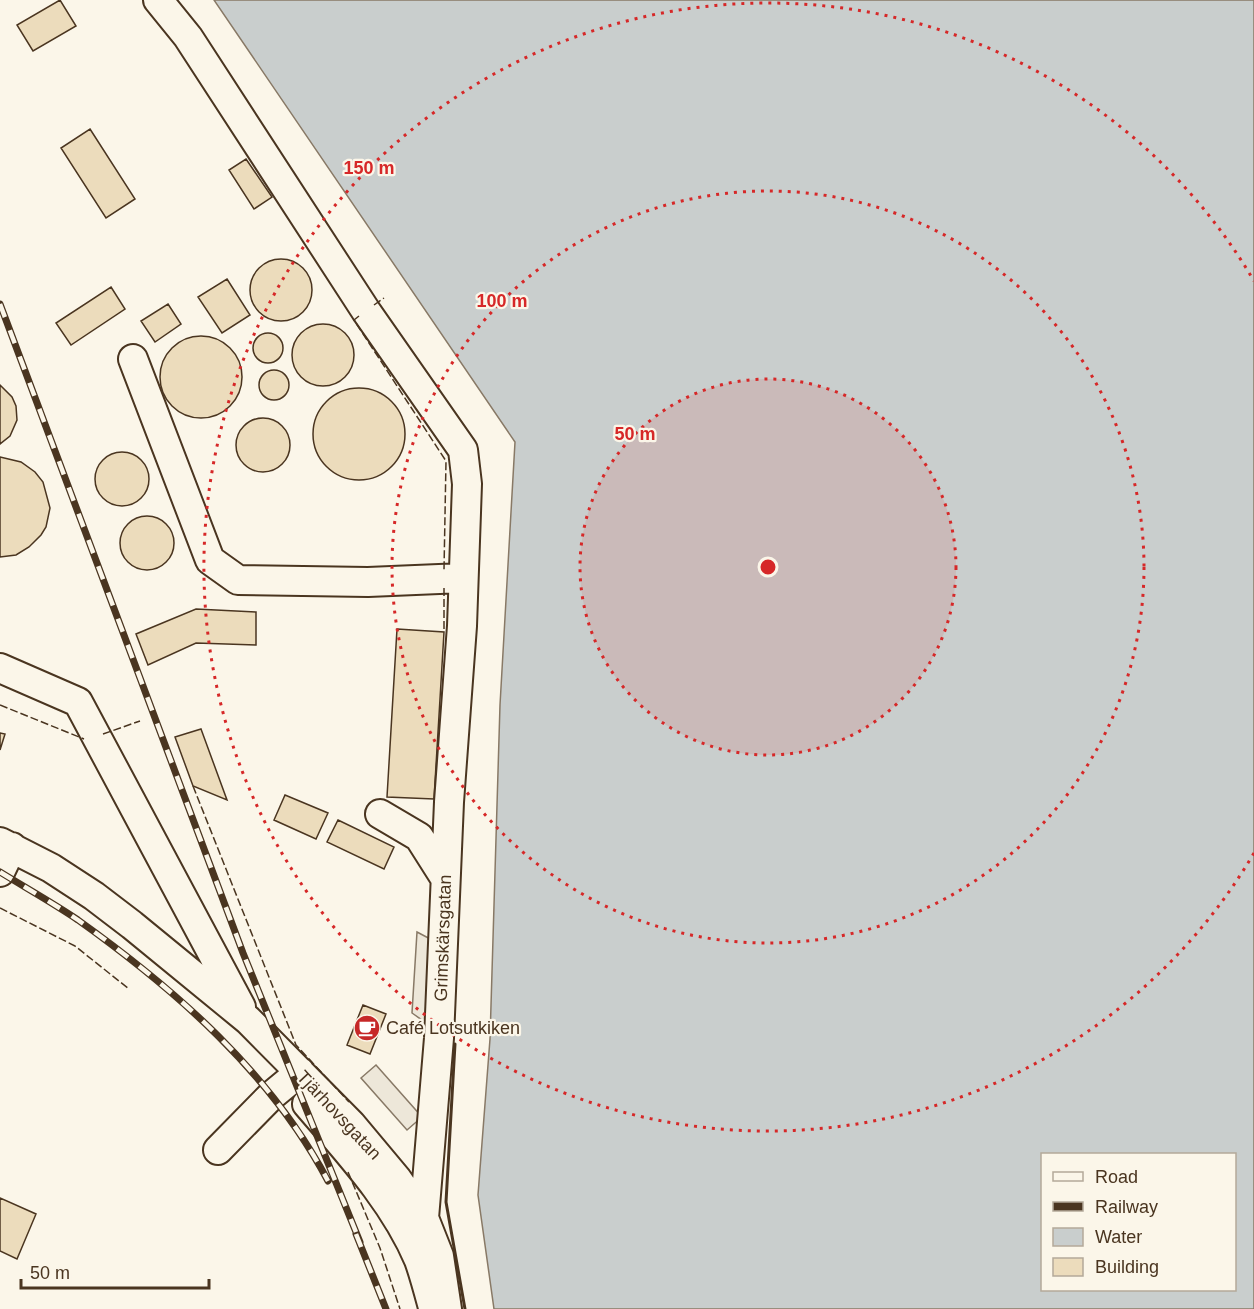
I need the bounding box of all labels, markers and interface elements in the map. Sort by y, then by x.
text: 150 m [343,158,395,178]
text: 100 m [476,291,528,311]
text: 50 m [614,424,656,444]
centre of rings [758,557,778,577]
street label: Grimskärsgatan [431,874,455,1002]
cafe icon: Café Lotsutkiken [352,1013,382,1043]
place label: Café Lotsutkiken [386,1018,520,1038]
street label: Tjärhovsgatan [293,1066,385,1164]
legend [1041,1153,1236,1291]
text: Road [1095,1167,1138,1187]
text: Railway [1095,1197,1158,1217]
text: Water [1095,1227,1142,1247]
scale bar [21,1252,208,1290]
text: Building [1095,1257,1159,1277]
text: 50 m [30,1263,70,1283]

